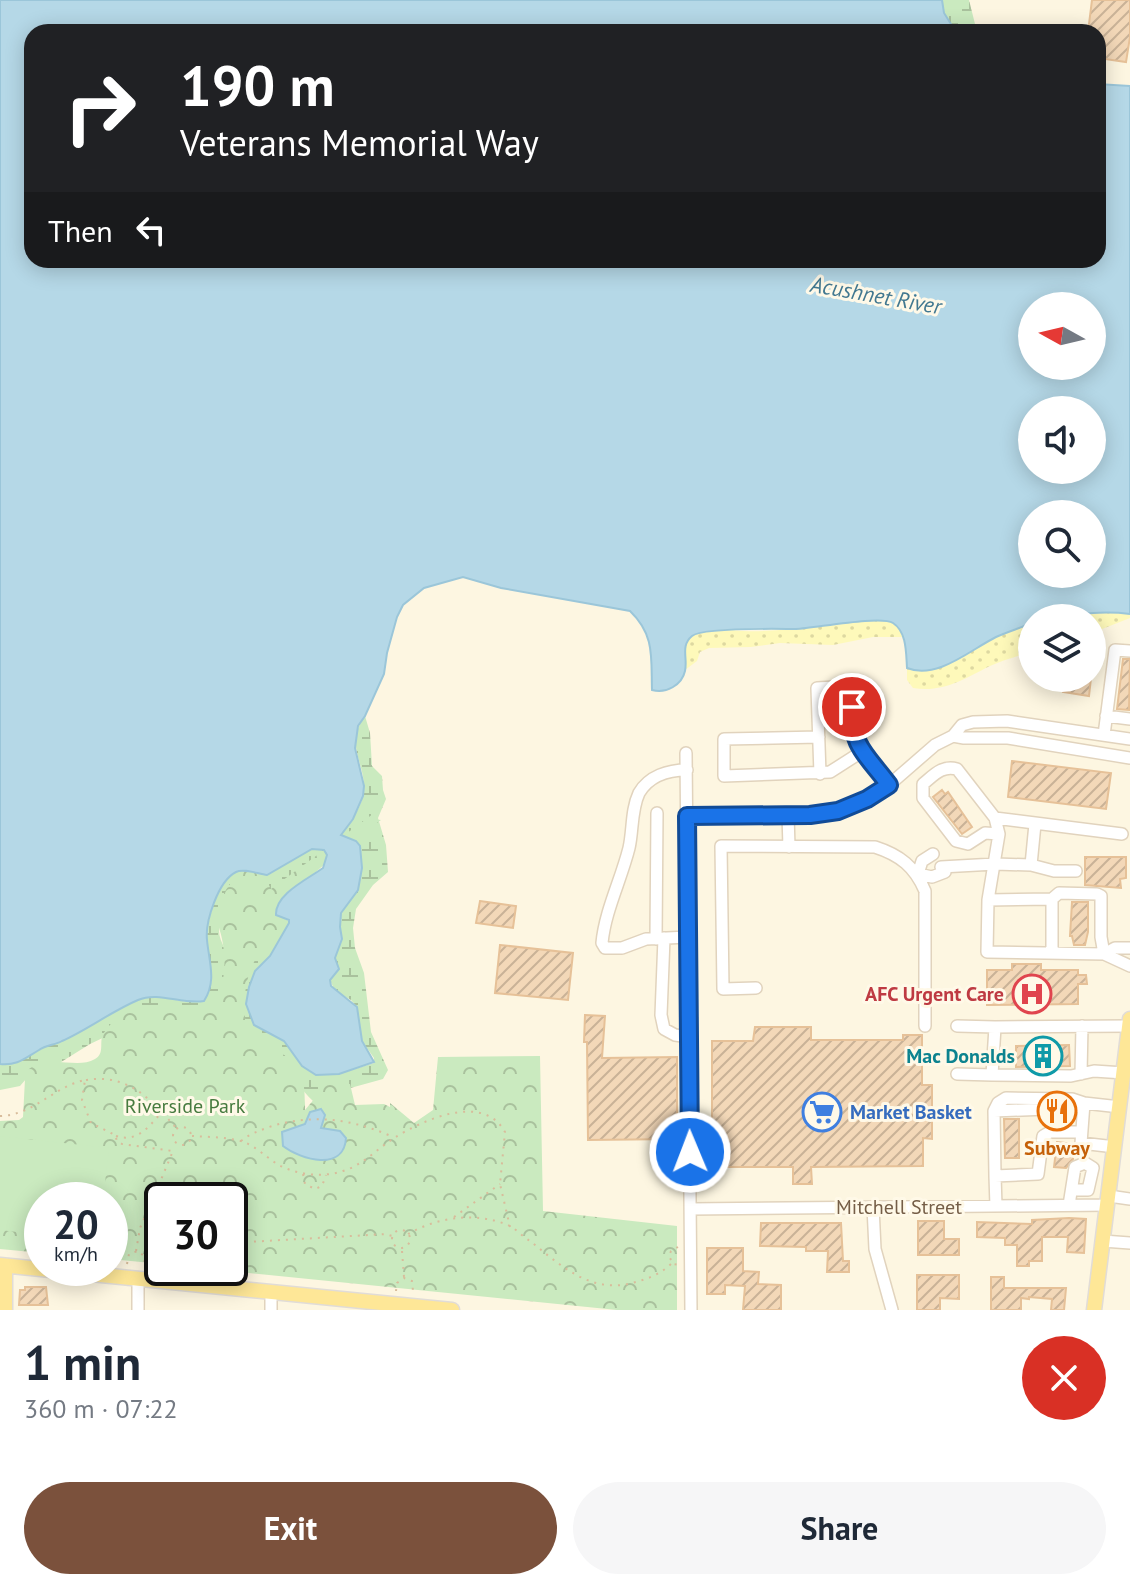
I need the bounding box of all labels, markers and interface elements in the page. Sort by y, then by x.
text: 190 m [180,49,335,121]
icon: right [48,56,152,160]
text: Veterans Memorial Way [180,119,539,166]
icon: left [129,208,173,252]
text: Then [48,211,113,250]
water label: Acushnet River [807,270,945,321]
north arrow [1018,292,1106,380]
map controls [1018,292,1106,692]
button: sound [1018,396,1106,484]
button: search [1018,500,1106,588]
button: layers [1018,604,1106,692]
pin [818,673,886,741]
icon: arrive [830,685,874,729]
hospital icon: AFC Urgent Care [1011,973,1053,1015]
place label: AFC Urgent Care [865,981,1004,1007]
building icon: Mac Donalds [1022,1035,1064,1077]
place label: Mac Donalds [906,1043,1015,1069]
restaurant icon: Subway [1036,1090,1078,1132]
supermarket icon: Market Basket [801,1091,843,1133]
park label: Riverside Park [125,1093,246,1119]
place label: Market Basket [850,1099,972,1125]
position arrow [648,1110,732,1194]
place label: Subway [1024,1135,1090,1161]
speed limit sign: 30 [144,1182,248,1286]
street label: Mitchell Street [836,1194,962,1220]
text: 20 [53,1198,99,1250]
text: km/h [54,1241,98,1267]
text: 1 min [24,1331,141,1393]
button: close [1022,1336,1106,1420]
text: 360 m · 07:22 [24,1392,178,1425]
button: Exit [24,1482,557,1574]
button: Share [573,1482,1106,1574]

